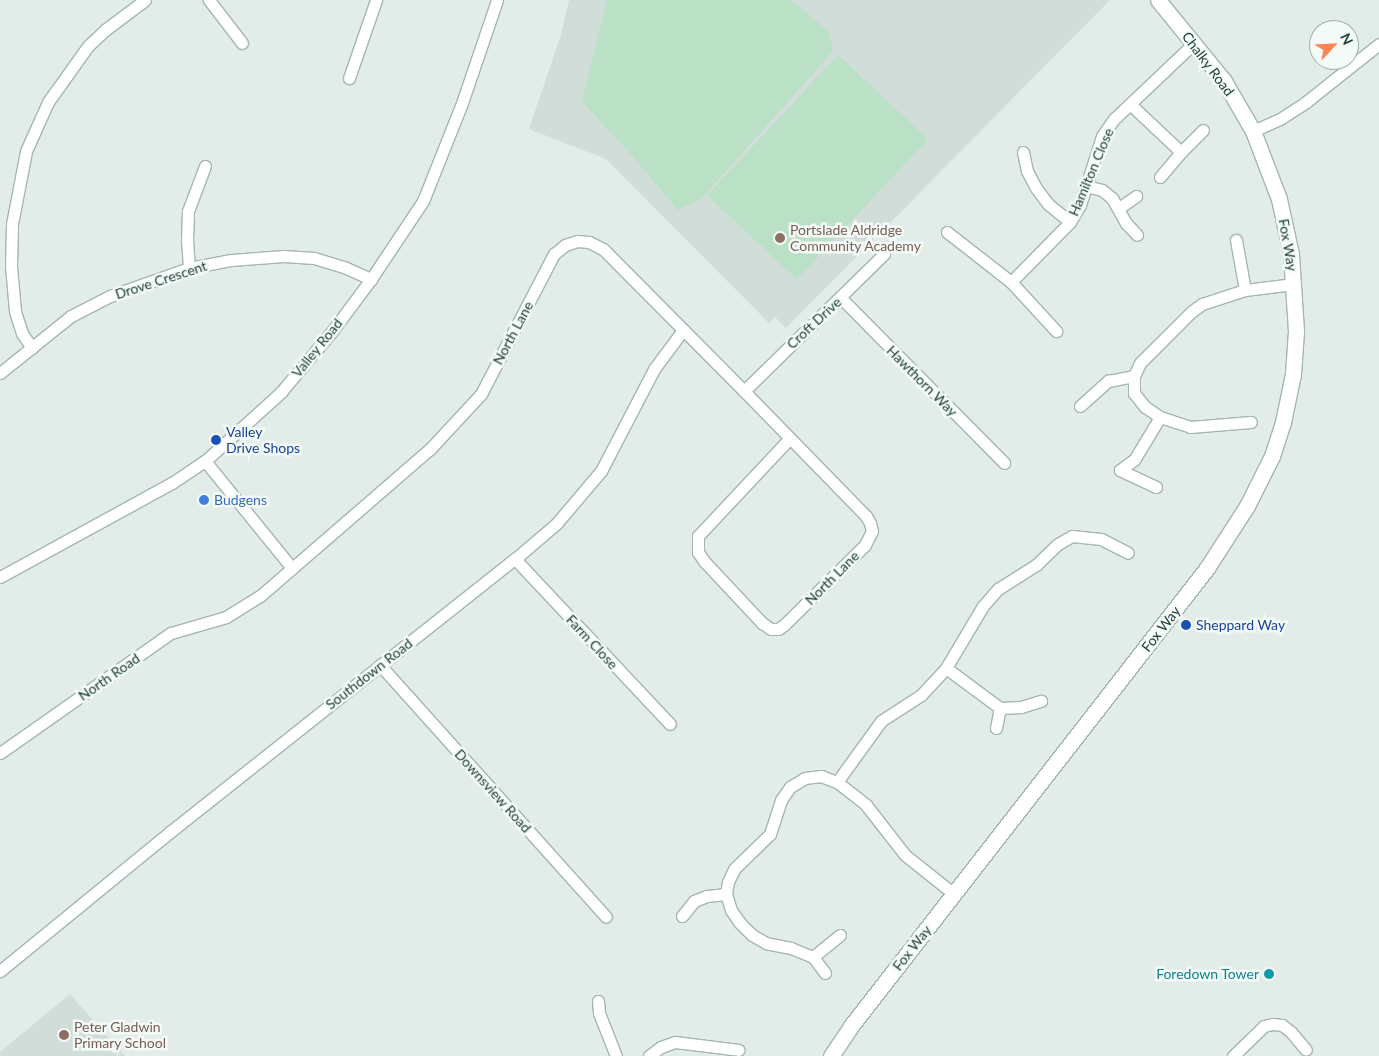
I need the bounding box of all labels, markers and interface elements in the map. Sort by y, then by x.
north arrow [1309,20,1359,70]
street label: Chalky Road [1178,28,1238,100]
text: N [1337,30,1357,47]
street label: Hamilton Close [1065,125,1117,219]
street label: Fox Way [1275,217,1301,273]
place label: Portslade Aldridge Community Academy [790,222,922,254]
marker: Portslade Aldridge Community Academy [774,232,786,244]
street label: Drove Crescent [113,257,209,303]
street label: Croft Drive [783,294,845,352]
street label: North Lane [489,298,537,368]
street label: Valley Road [288,315,346,381]
street label: Hawthorn Way [883,342,961,420]
place label: Valley Drive Shops [226,424,300,457]
marker: Valley Drive Shops [210,434,222,446]
place label: Budgens [214,492,267,508]
marker: Budgens [198,494,210,506]
street label: North Lane [802,548,862,608]
street label: Fox Way [1138,603,1184,655]
street label: Farm Close [563,611,621,673]
place label: Sheppard Way [1196,617,1285,633]
marker: Sheppard Way [1180,619,1192,631]
street label: Southdown Road [322,635,416,713]
street label: North Road [75,650,143,704]
street label: Downsview Road [451,746,535,836]
street label: Fox Way [889,922,935,974]
place label: Foredown Tower [1156,966,1259,982]
marker: Foredown Tower [1263,968,1275,980]
place label: Peter Gladwin Primary School [74,1019,166,1052]
marker: Peter Gladwin Primary School [58,1029,70,1041]

